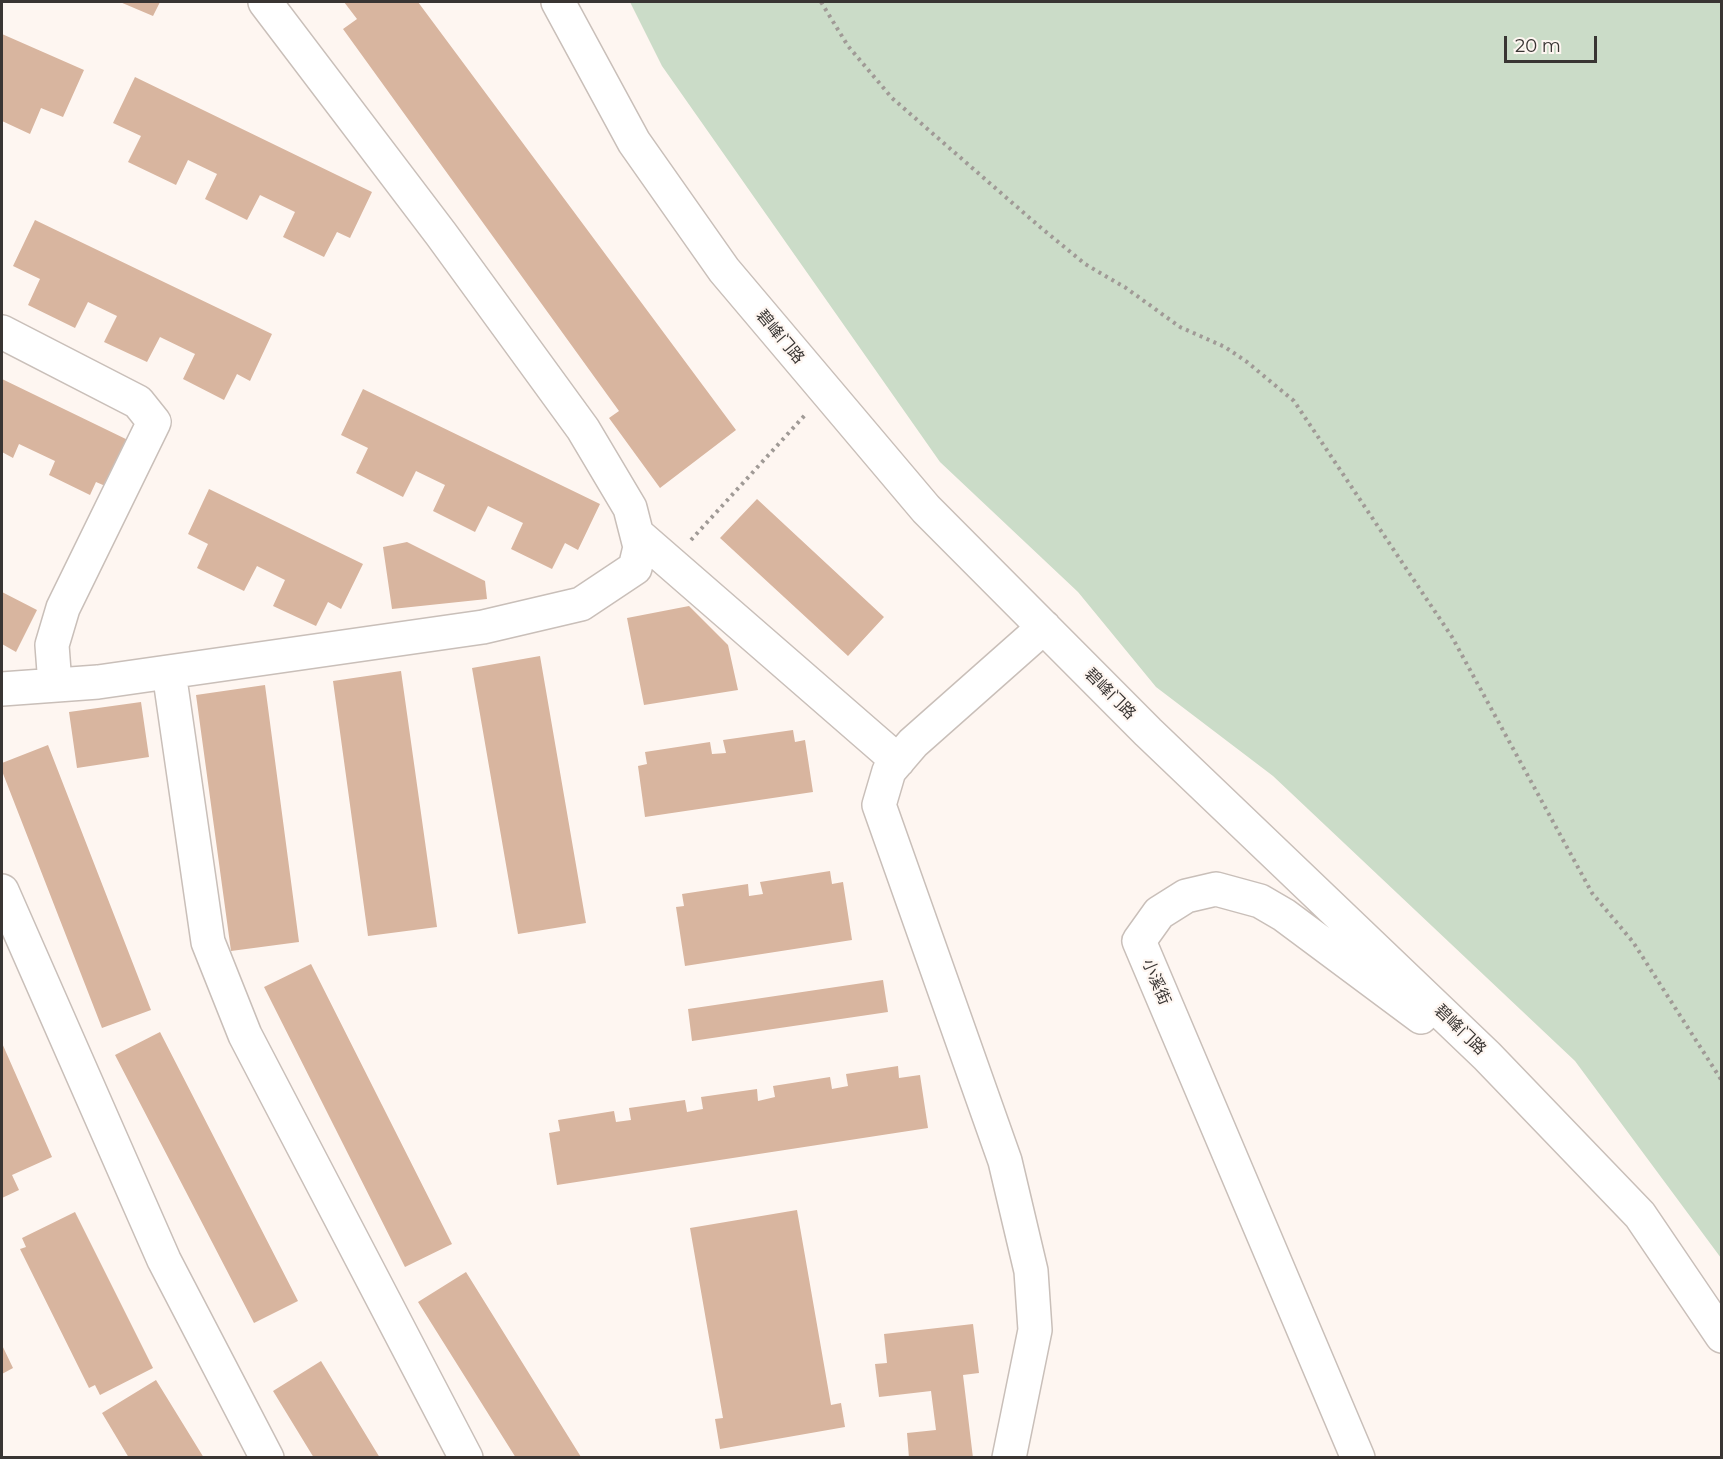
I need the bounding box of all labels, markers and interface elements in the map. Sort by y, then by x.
scale bar [1507,24,1600,62]
text: 20 m [1515,35,1561,57]
street label: 碧峰门路 [752,306,808,368]
street label: 碧峰门路 [1081,665,1139,723]
street label: 小溪街 [1138,956,1174,1008]
street label: 碧峰门路 [1430,1001,1490,1059]

